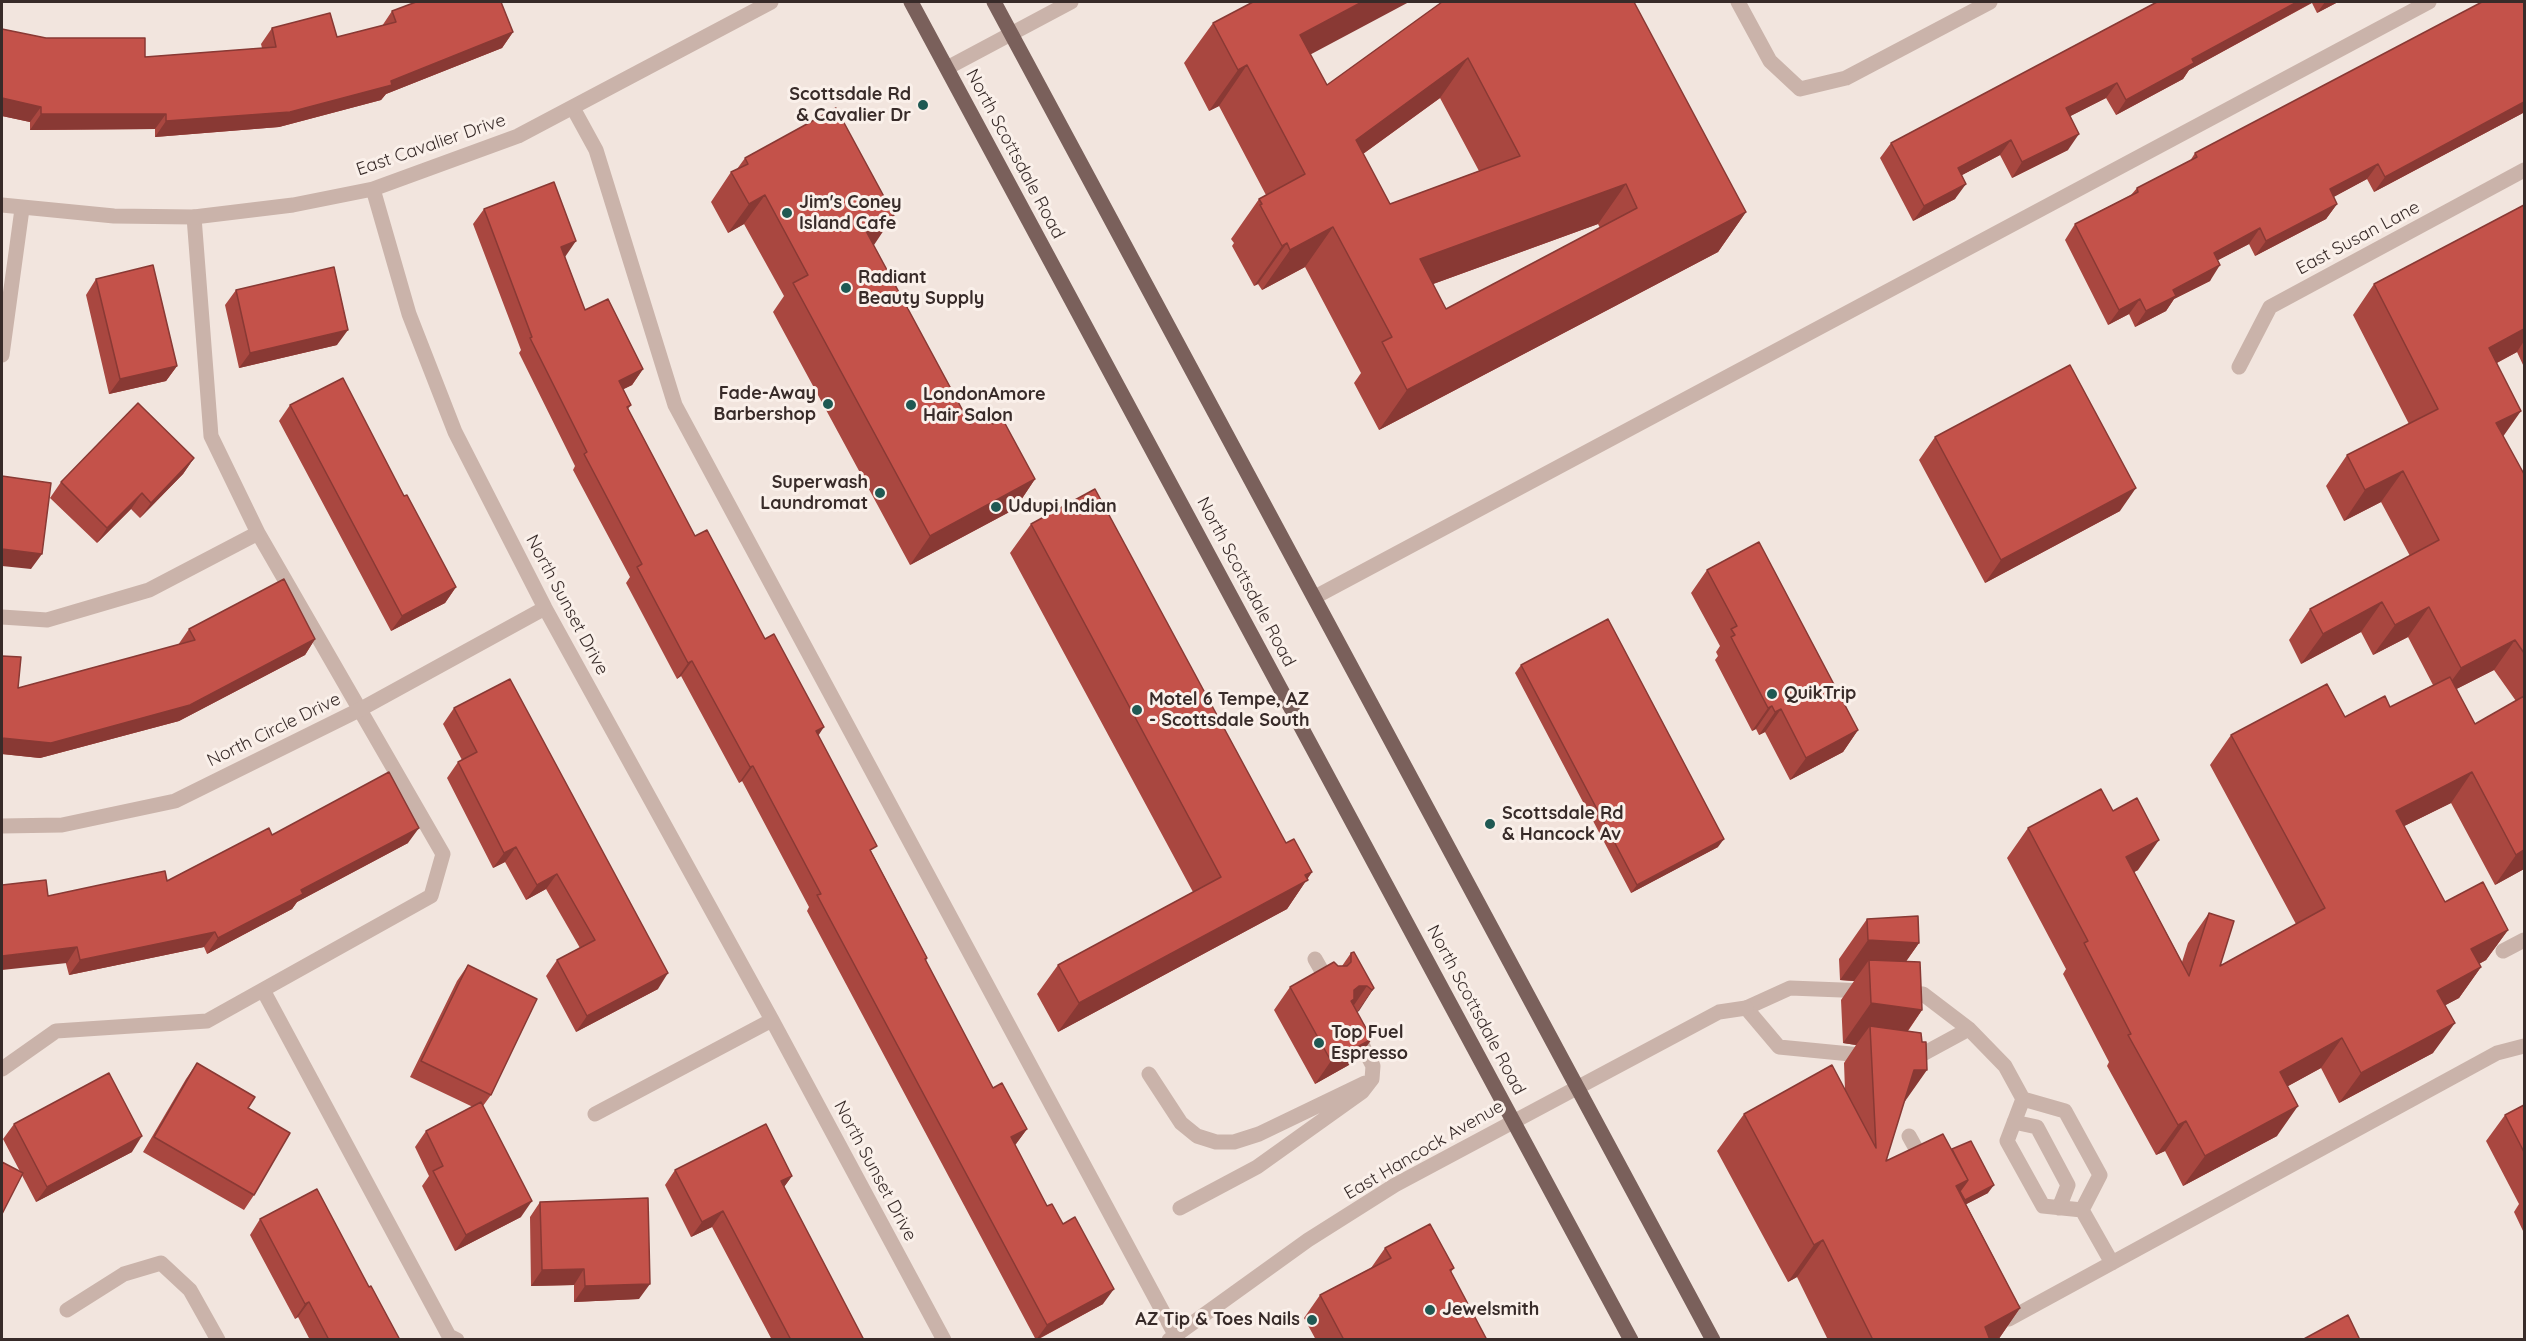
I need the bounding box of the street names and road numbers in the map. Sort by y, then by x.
street label: North Scottsdale Road [961,65,1069,243]
street label: East Cavalier Drive [353,109,509,181]
street label: East Susan Lane [2293,196,2423,280]
street label: North Scottsdale Road [1192,493,1300,671]
street label: North Sunset Drive [521,531,613,679]
street label: North Circle Drive [204,688,344,772]
street label: North Scottsdale Road [1422,921,1530,1099]
street label: East Hancock Avenue [1340,1096,1508,1204]
street label: North Sunset Drive [829,1097,921,1245]

